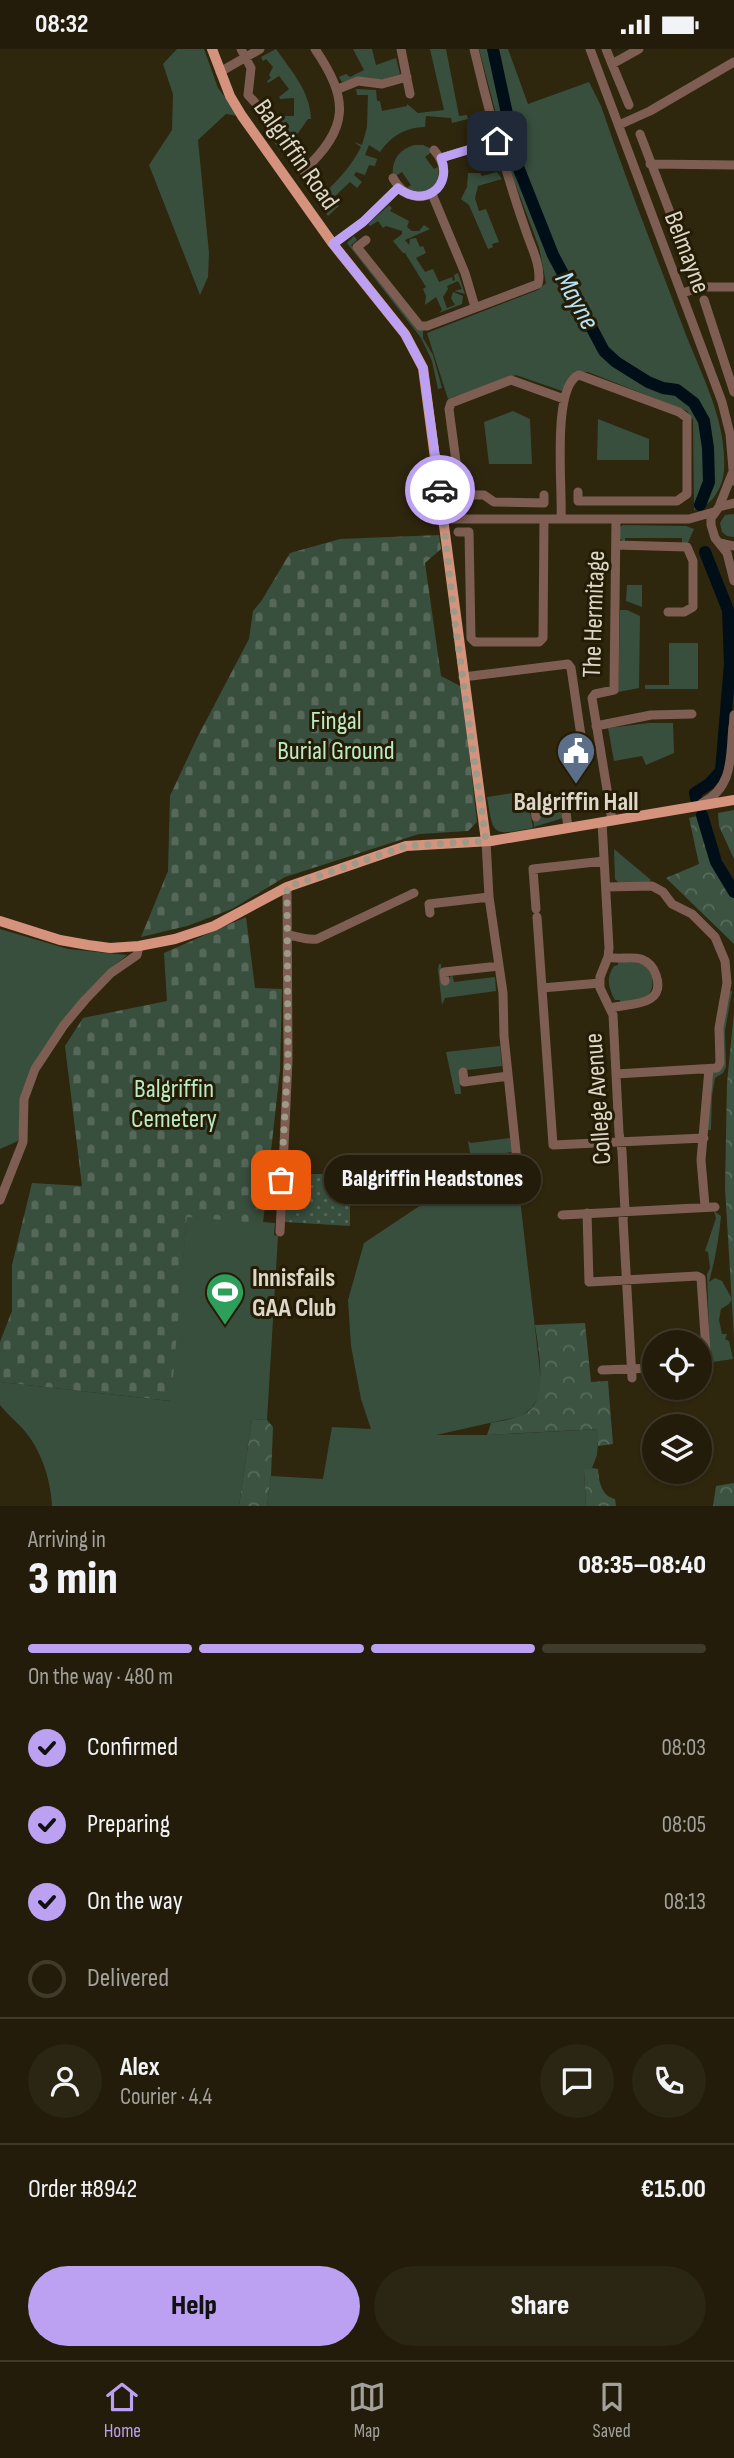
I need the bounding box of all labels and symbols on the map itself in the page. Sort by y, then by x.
street label: Balgriffin Road [247,94,345,216]
pin [467,111,527,171]
street label: Belmayne [657,207,716,298]
water label: Mayne [548,266,606,335]
courier [405,455,475,525]
street label: The Hermitage [577,550,612,678]
park label: Fingal Burial Ground [277,706,395,767]
public building icon: Balgriffin Hall [555,730,597,785]
place label: Balgriffin Hall [513,787,639,818]
street label: College Avenue [578,1032,619,1166]
park label: Balgriffin Cemetery [131,1074,217,1135]
pin [251,1150,311,1210]
callout: Balgriffin Headstones [323,1155,540,1205]
place label: Innisfails GAA Club [252,1263,336,1324]
sports icon: Innisfails GAA Club [204,1271,246,1326]

